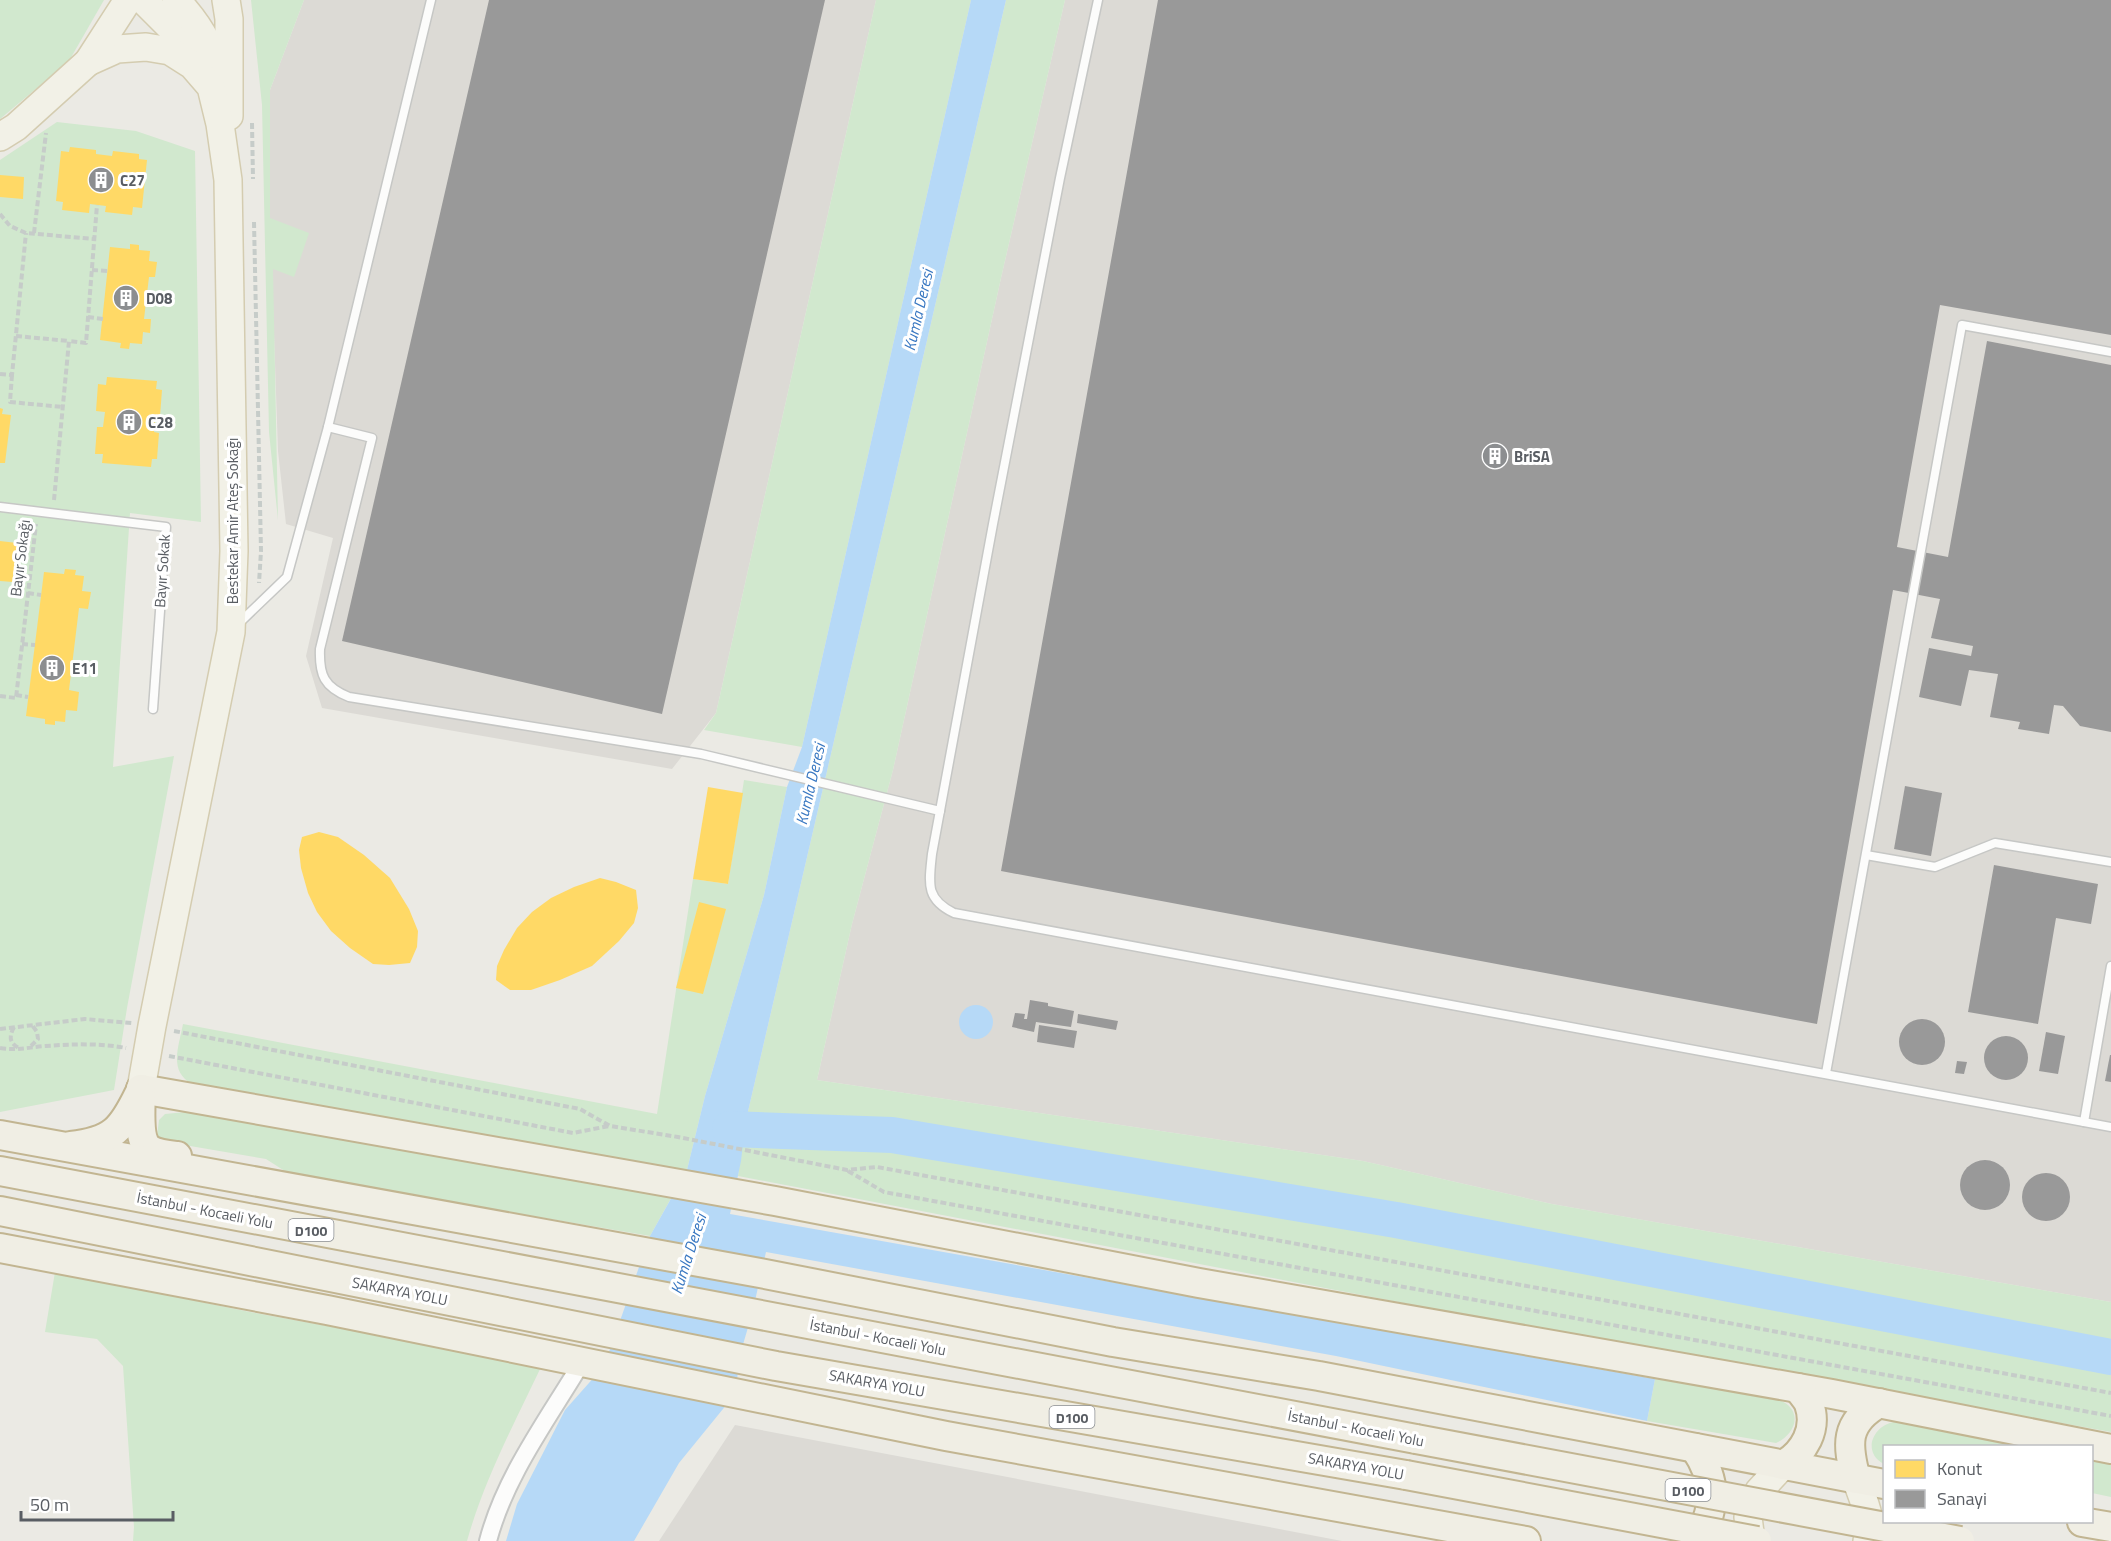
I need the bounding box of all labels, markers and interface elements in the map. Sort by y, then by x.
building icon: C27 [86,165,116,195]
place label: C27 [120,169,145,192]
water label: Kumla Deresi [897,265,939,353]
building icon: D08 [111,283,141,313]
place label: D08 [146,287,172,310]
building icon: C28 [114,407,144,437]
place label: C28 [148,411,173,434]
street label: Bestekar Amir Ateş Sokağı [221,438,244,604]
building icon: BriSA [1480,441,1510,471]
place label: BriSA [1514,445,1550,468]
street label: Bayır Sokağı [4,518,36,598]
street label: Bayır Sokak [148,533,176,609]
building icon: E11 [37,653,67,683]
place label: E11 [72,657,97,680]
water label: Kumla Deresi [789,739,831,827]
street label: İstanbul - Kocaeli Yolu [135,1186,275,1234]
water label: Kumla Deresi [664,1209,713,1297]
road number: D100 [288,1219,334,1241]
street label: SAKARYA YOLU [350,1270,450,1312]
street label: İstanbul - Kocaeli Yolu [808,1313,948,1361]
street label: SAKARYA YOLU [827,1363,927,1403]
street label: İstanbul - Kocaeli Yolu [1286,1404,1426,1452]
road number: D100 [1050,1406,1094,1428]
legend [1883,1445,2093,1523]
street label: SAKARYA YOLU [1306,1446,1406,1486]
text: Konut [1937,1455,1983,1482]
road number: D100 [1666,1479,1710,1501]
scale bar [21,1484,172,1522]
text: Sanayi [1937,1485,1987,1512]
text: 50 m [30,1491,69,1518]

